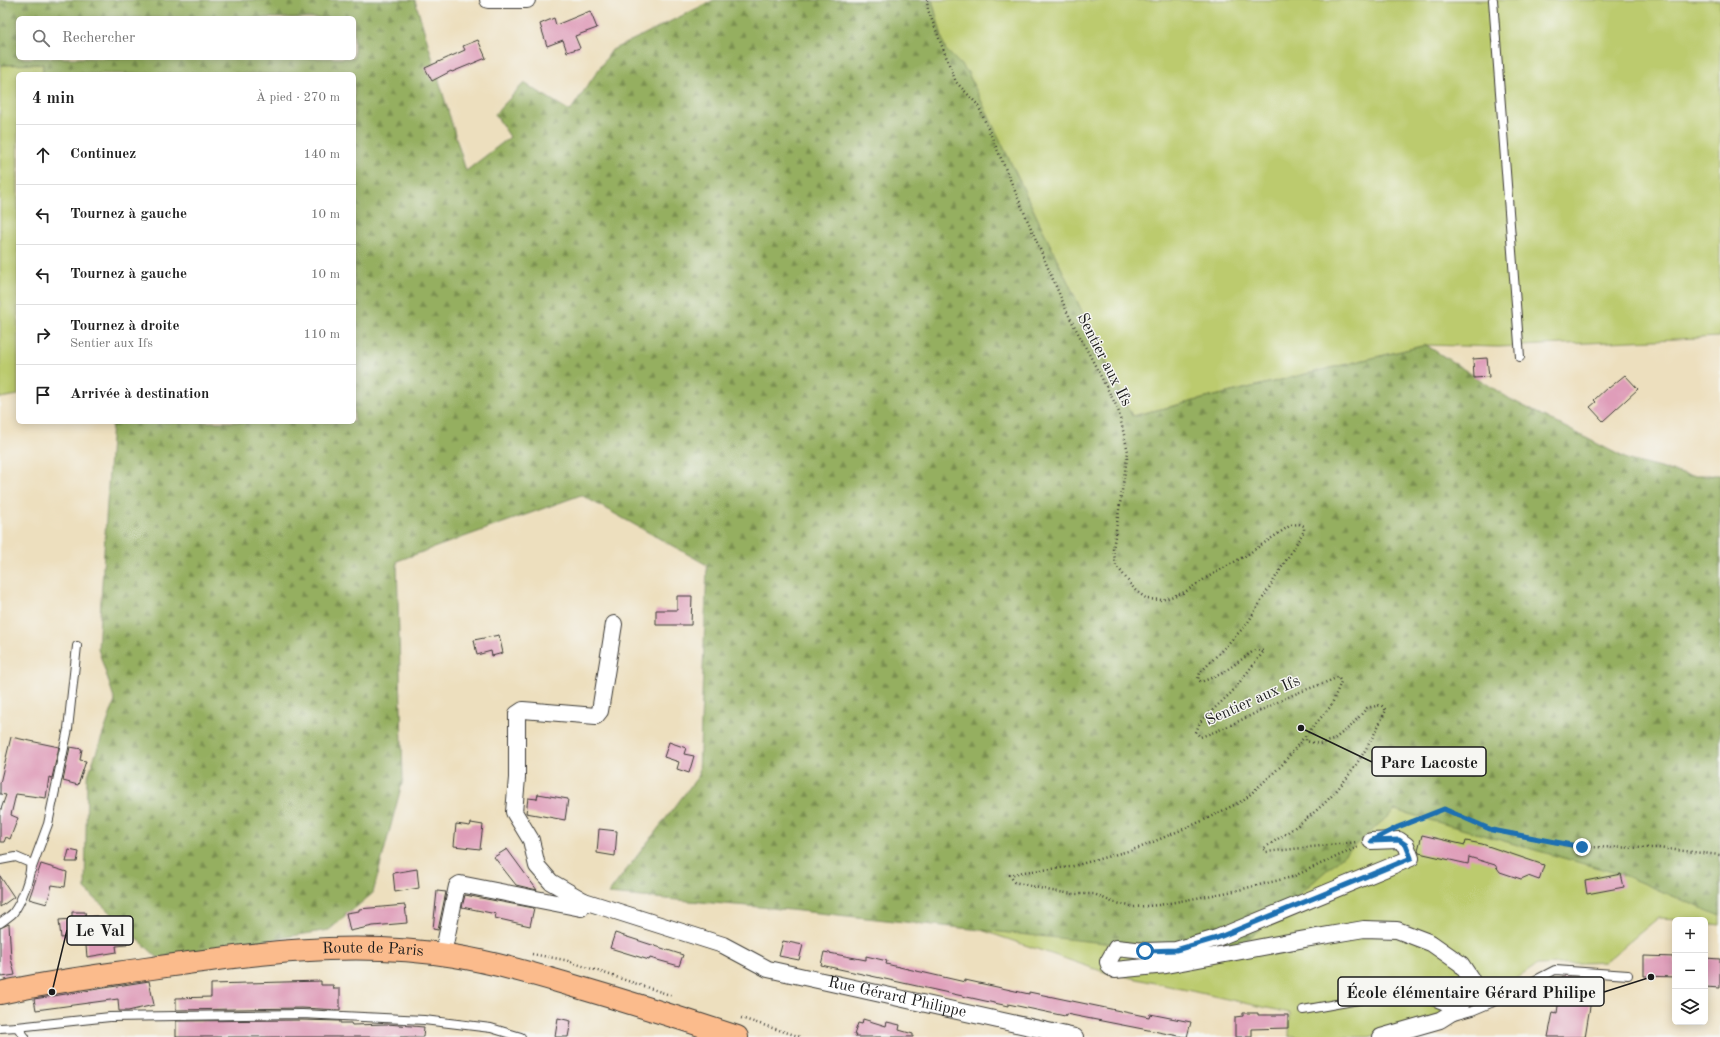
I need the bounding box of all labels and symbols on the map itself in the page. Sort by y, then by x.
street label: Sentier aux Ifs [1074,311,1134,409]
street label: Sentier aux Ifs [1203,673,1303,729]
callout: Parc Lacoste [1372,747,1486,776]
text: Parc Lacoste [1380,755,1478,772]
route end [1573,838,1591,856]
callout: Le Val [67,916,133,945]
text: Le Val [75,923,125,940]
street label: Route de Paris [322,940,424,960]
route start [1136,942,1154,960]
street label: Rue Gérard Philippe [826,975,968,1021]
callout: École élémentaire Gérard Philipe [1338,977,1604,1006]
text: École élémentaire Gérard Philipe [1346,982,1596,1002]

